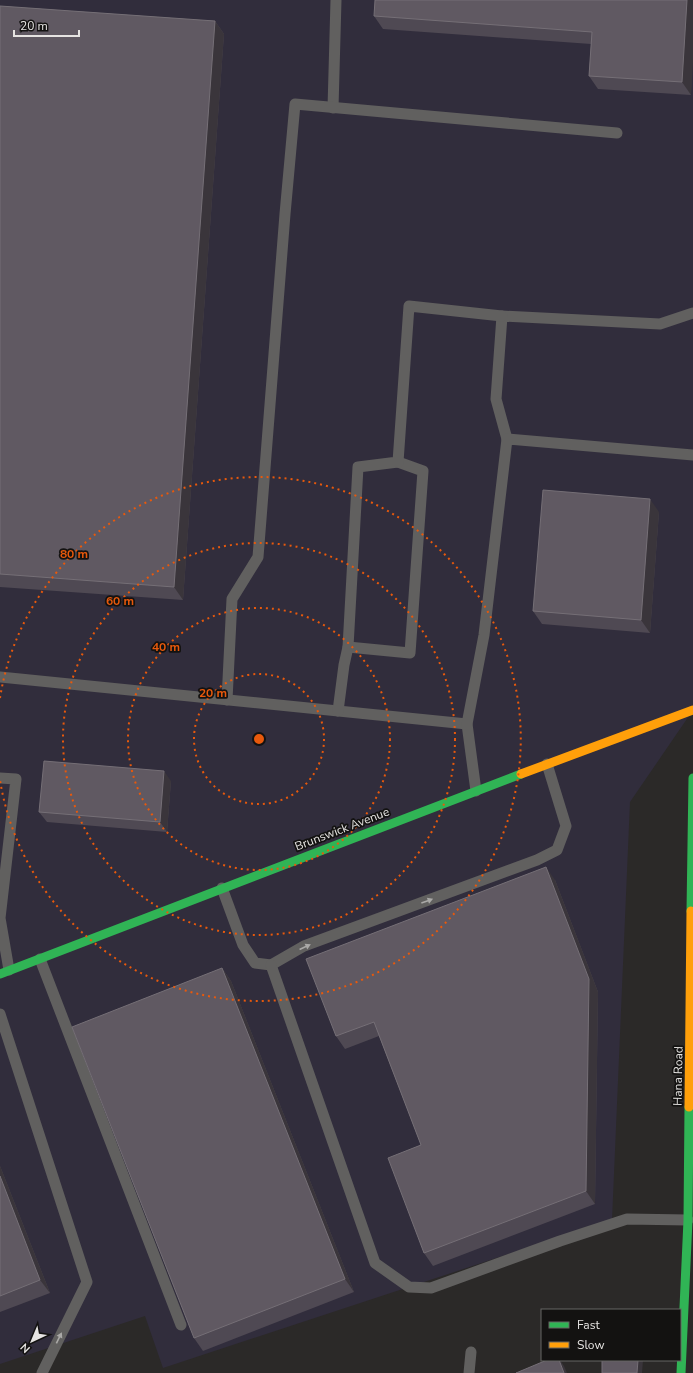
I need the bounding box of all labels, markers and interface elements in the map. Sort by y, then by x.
scale bar [14,12,79,38]
text: 20 m [20,18,48,34]
text: 80 m [60,546,88,562]
text: 60 m [106,593,134,609]
text: 40 m [152,639,180,655]
text: 20 m [199,685,227,701]
centre of rings [252,732,266,746]
street label: Brunswick Avenue [292,804,392,854]
one-way arrow [421,898,433,904]
one-way arrow [299,943,311,950]
street label: Hana Road [669,1046,687,1106]
legend [541,1309,681,1361]
text: Fast [577,1317,600,1333]
north arrow [12,1321,52,1361]
one-way arrow [56,1332,62,1344]
text: Slow [577,1337,605,1353]
text: N [17,1340,34,1356]

